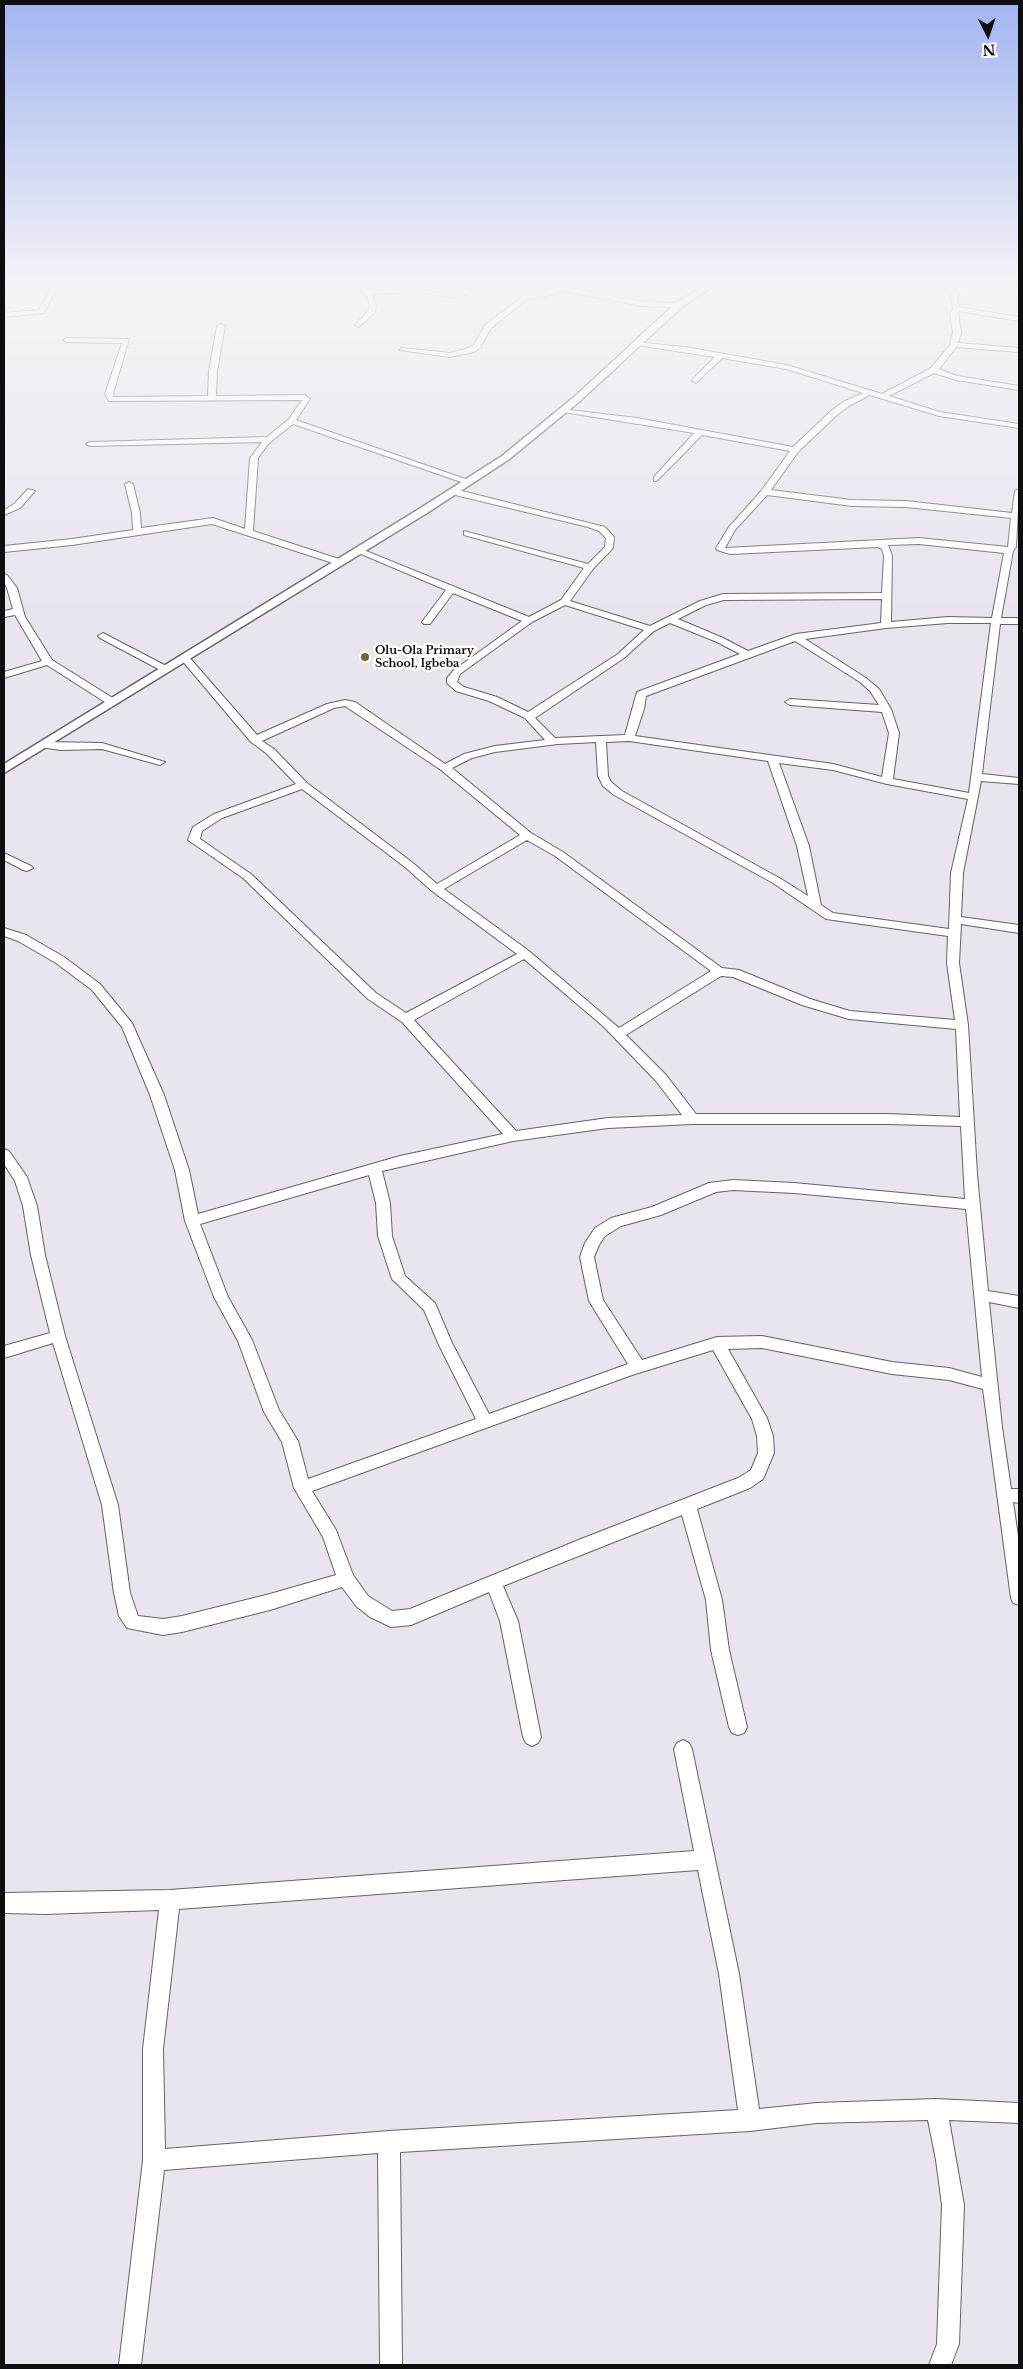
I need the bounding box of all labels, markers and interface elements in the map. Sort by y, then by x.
north arrow [963,10,1013,60]
text: N [982,41,996,59]
place label: Olu-Ola Primary School, Igbeba [375,644,474,670]
marker: Olu-Ola Primary School, Igbeba [359,651,371,663]

